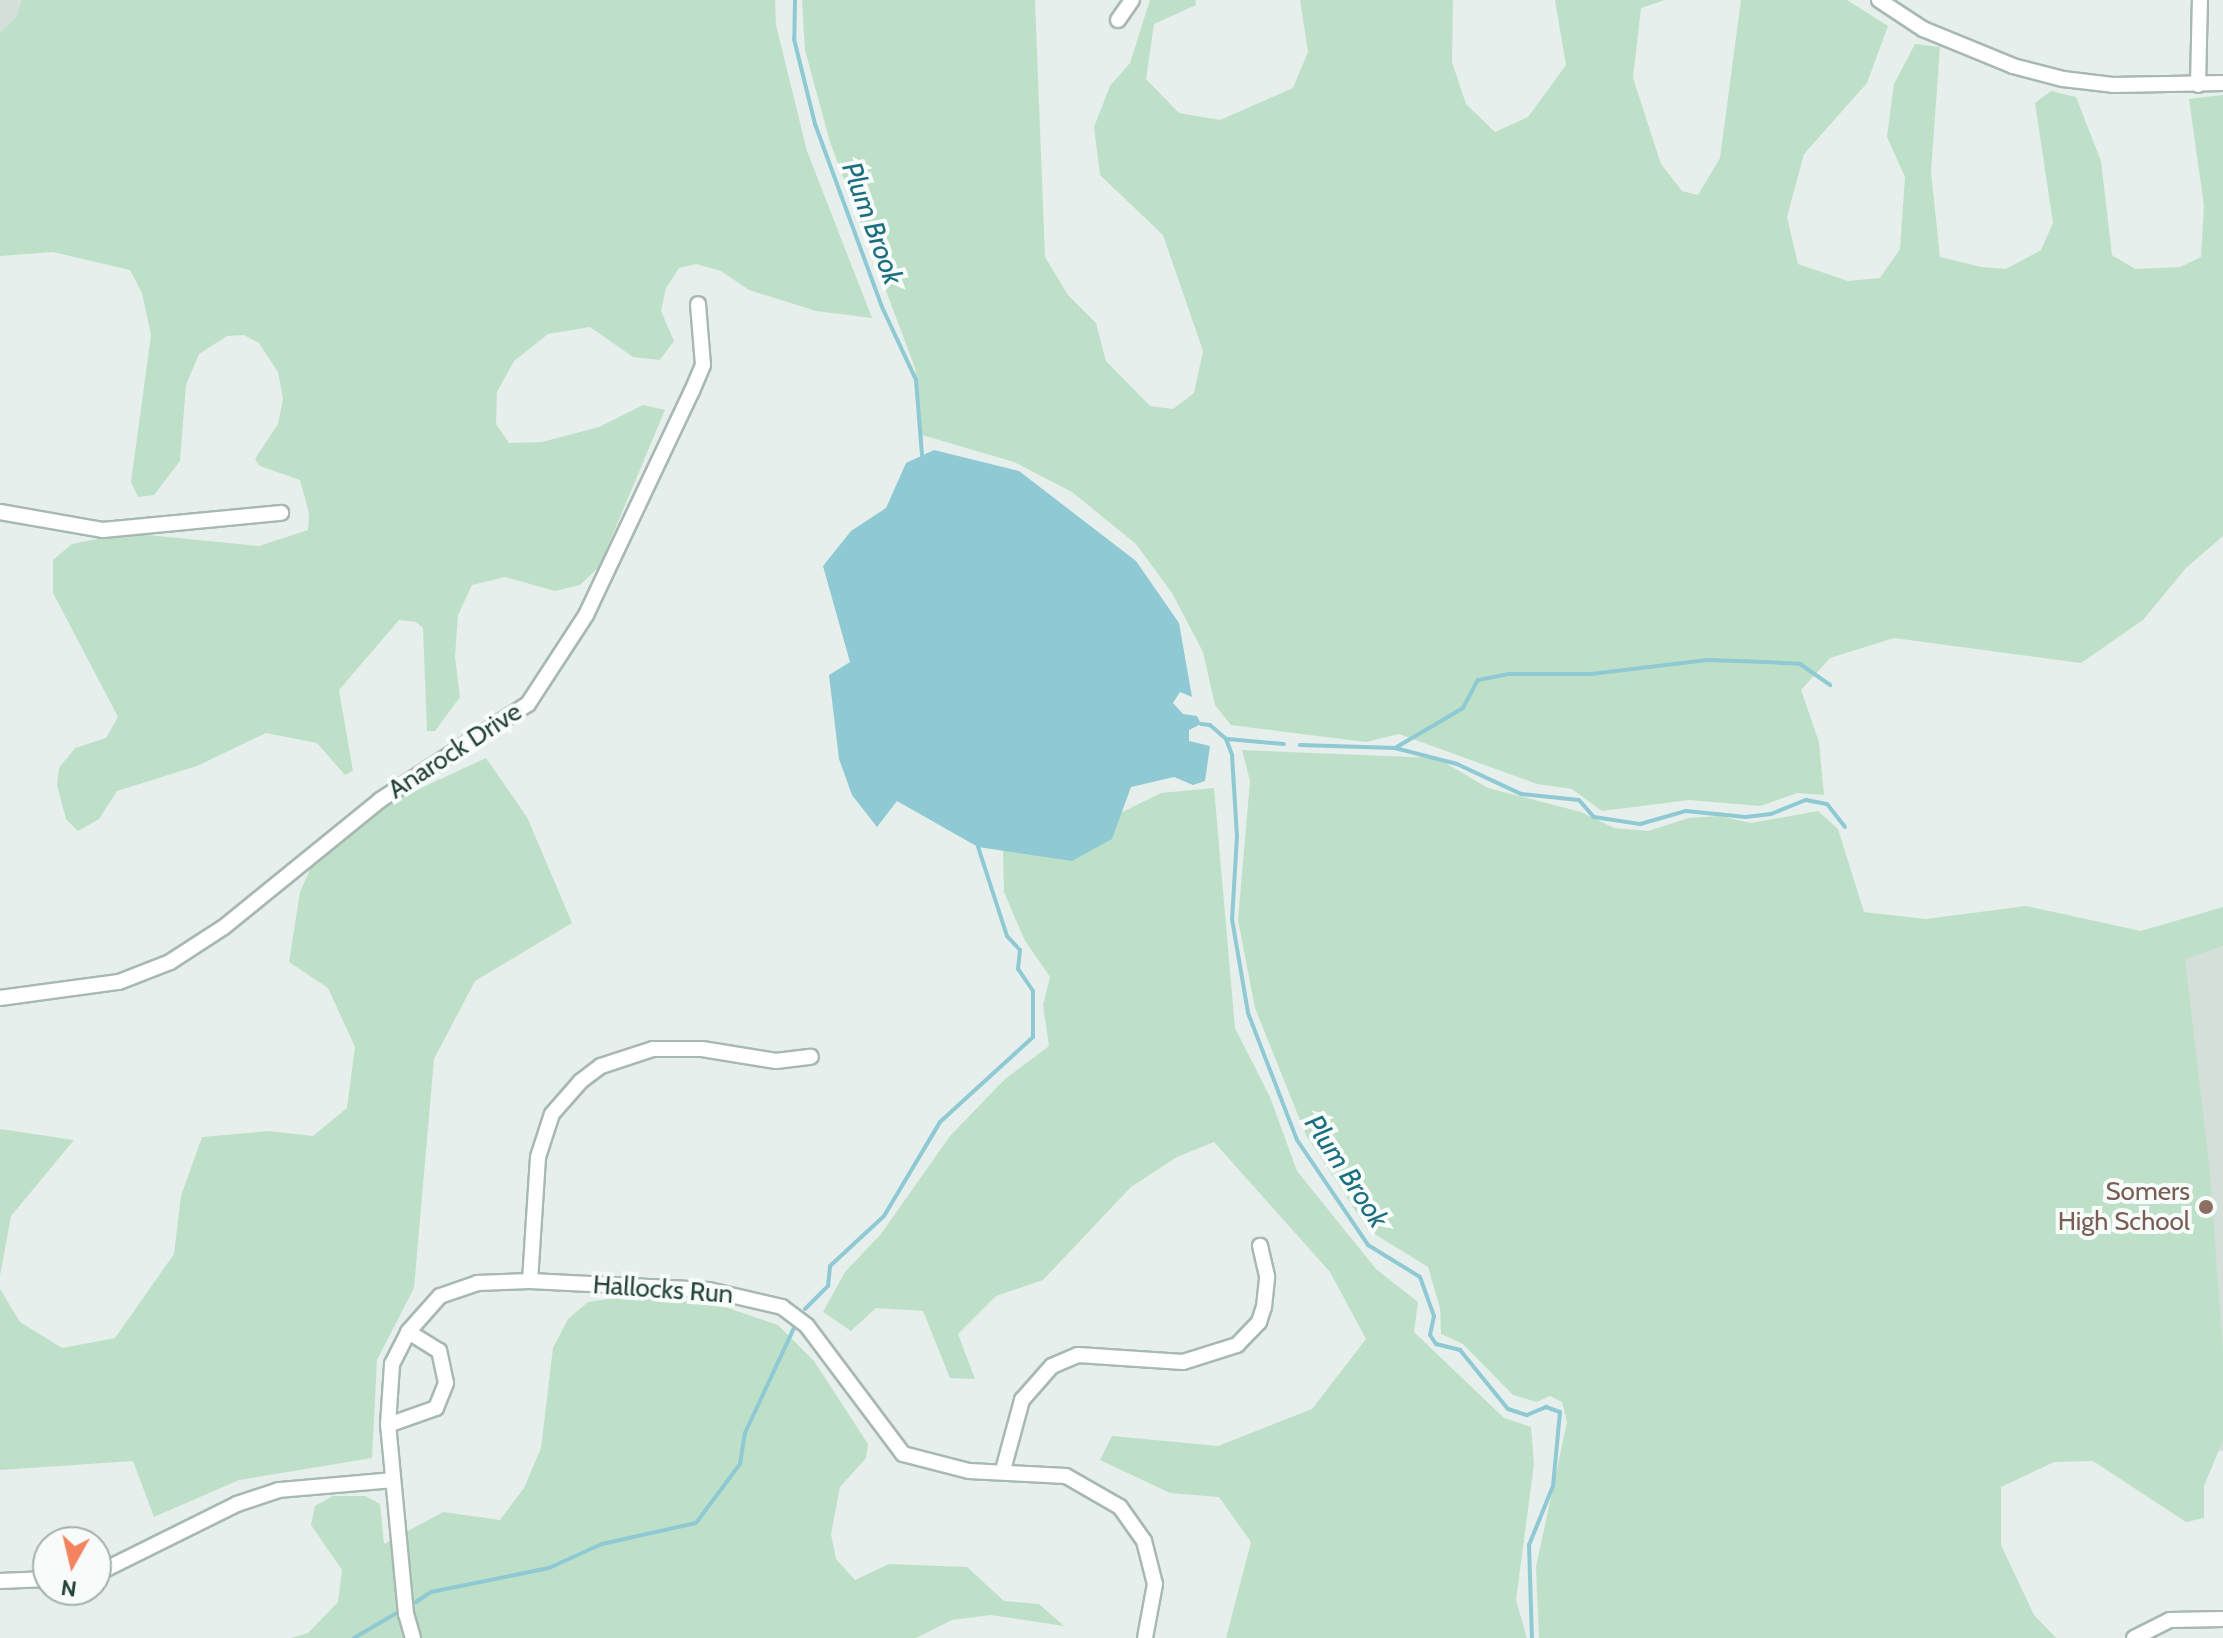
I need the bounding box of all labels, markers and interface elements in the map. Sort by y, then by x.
water label: Plum Brook [835,157,911,289]
street label: Anarock Drive [382,696,528,806]
water label: Plum Brook [1298,1108,1396,1234]
place label: Somers High School [2058,1176,2190,1238]
marker: Somers High School [2197,1198,2215,1216]
street label: Hallocks Run [592,1270,734,1310]
north arrow [32,1526,112,1606]
text: N [59,1574,78,1603]

